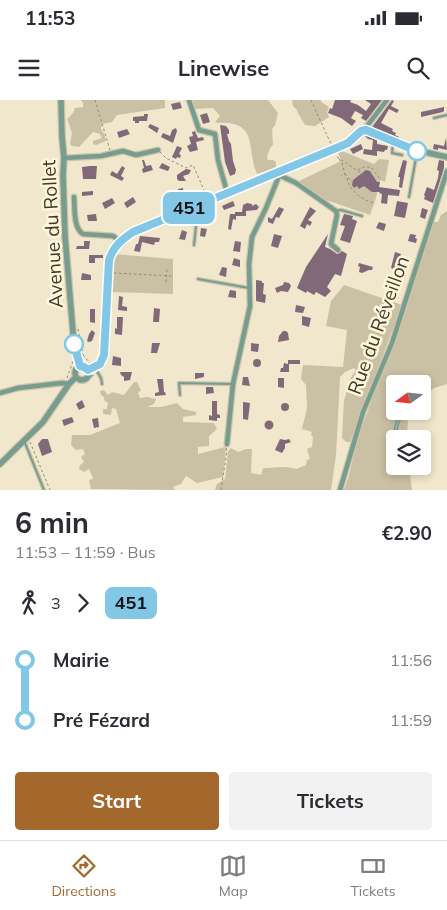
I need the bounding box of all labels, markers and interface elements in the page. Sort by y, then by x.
text: 11:53 [25,6,75,30]
icon: menu [15,54,43,82]
text: Linewise [178,54,269,82]
icon: search [404,54,432,82]
unlabelled marker [407,141,427,161]
street label: Avenue du Rollet [36,159,68,309]
line badge: 451 [160,192,218,224]
text: 451 [173,196,205,219]
street label: Rue du Réveillon [342,252,414,398]
unlabelled marker [64,334,84,354]
north arrow [386,375,431,420]
map controls [386,375,431,475]
button: layers [386,430,431,475]
text: 6 min [15,505,89,540]
text: €2.90 [382,521,432,545]
text: 11:53 – 11:59 · Bus [15,542,156,562]
icon: walk [15,589,43,617]
icon: forward [69,589,97,617]
text: 451 [115,591,147,614]
text: 3 [51,593,61,613]
text: Mairie [53,648,109,672]
text: 11:56 [390,650,432,670]
text: Pré Fézard [53,708,150,732]
text: 11:59 [390,710,432,730]
button: Start [15,772,219,830]
button: Tickets [229,772,432,830]
tab: Directions [51,852,116,900]
tab: Map [219,852,248,900]
tab: Tickets [350,852,396,900]

